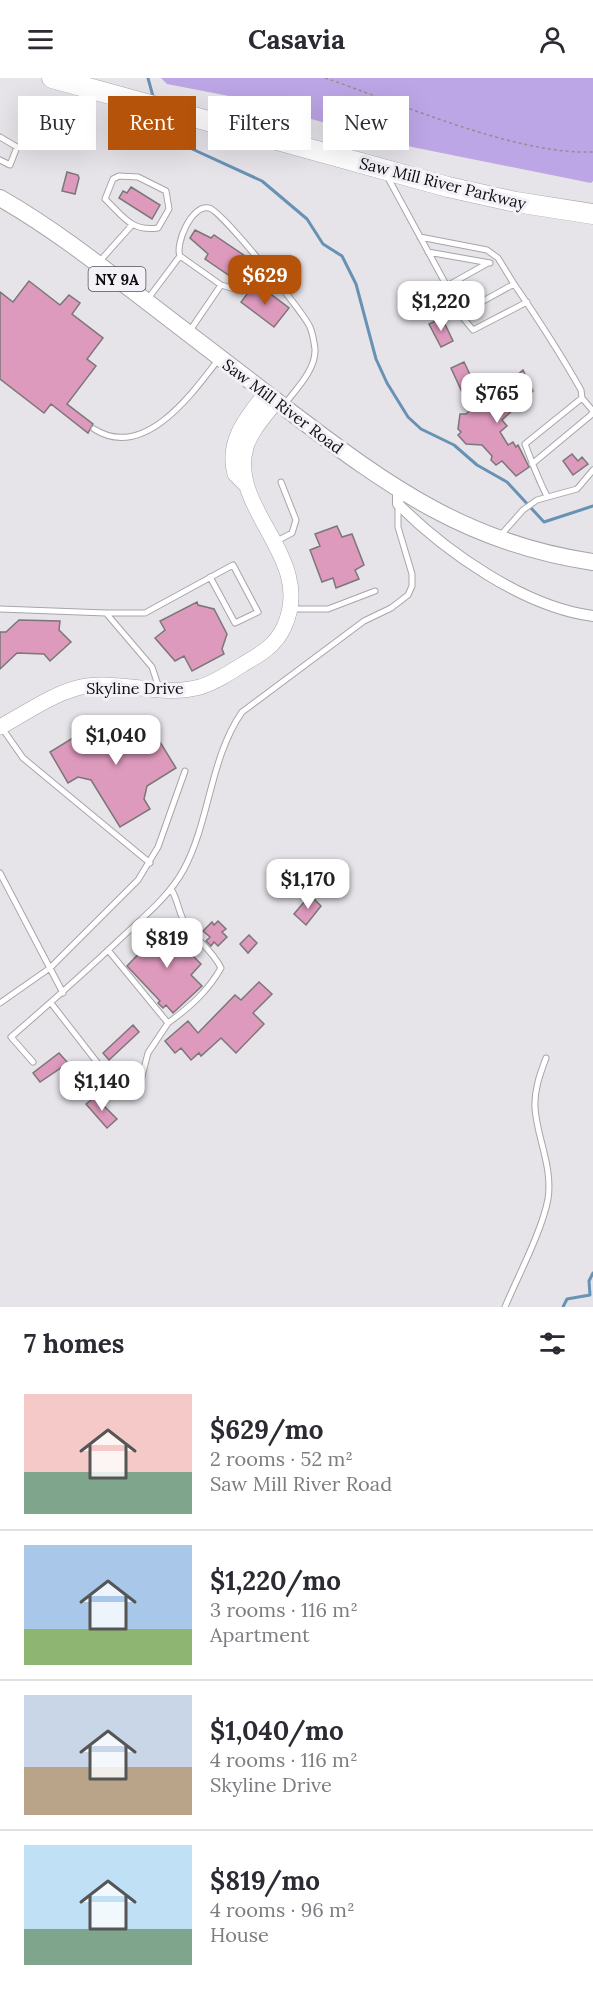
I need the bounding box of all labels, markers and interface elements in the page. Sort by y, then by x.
text: Casavia [248,22,345,56]
icon: menu [24,23,57,56]
icon: person [536,23,569,56]
chip: Buy [18,96,96,150]
chip: Rent [108,96,196,150]
chip: Filters [208,96,311,150]
chip: New [323,96,409,150]
street label: Saw Mill River Parkway [358,153,529,214]
pin: $629 [229,255,301,306]
text: $629 [242,262,288,287]
road number: NY 9A [88,267,146,291]
pin: $1,220 [392,281,490,332]
text: $1,220 [412,288,470,313]
street label: Saw Mill River Road [219,354,348,458]
pin: $765 [461,373,533,424]
text: $765 [475,380,519,405]
street label: Skyline Drive [86,678,184,698]
pin: $1,040 [67,715,165,766]
text: $1,040 [86,722,146,747]
pin: $1,170 [259,859,357,910]
text: $1,170 [280,866,336,891]
pin: $819 [131,918,203,969]
text: $819 [146,925,188,950]
pin: $1,140 [53,1061,151,1112]
text: $1,140 [74,1068,130,1093]
text: 7 homes [24,1327,124,1360]
icon: filters [536,1327,569,1360]
text: $629/mo [210,1413,323,1446]
icon: home [72,1418,144,1490]
text: 2 rooms · 52 m² [210,1446,353,1471]
text: Saw Mill River Road [210,1471,392,1496]
text: $1,220/mo [210,1564,341,1597]
icon: home [72,1569,144,1641]
text: 3 rooms · 116 m² [210,1597,358,1622]
text: Apartment [210,1622,310,1647]
text: $1,040/mo [210,1714,344,1747]
icon: home [72,1719,144,1791]
text: 4 rooms · 116 m² [210,1747,358,1772]
text: Skyline Drive [210,1772,332,1797]
text: $819/mo [210,1864,320,1897]
icon: home [72,1869,144,1941]
text: 4 rooms · 96 m² [210,1897,355,1922]
text: House [210,1922,269,1947]

